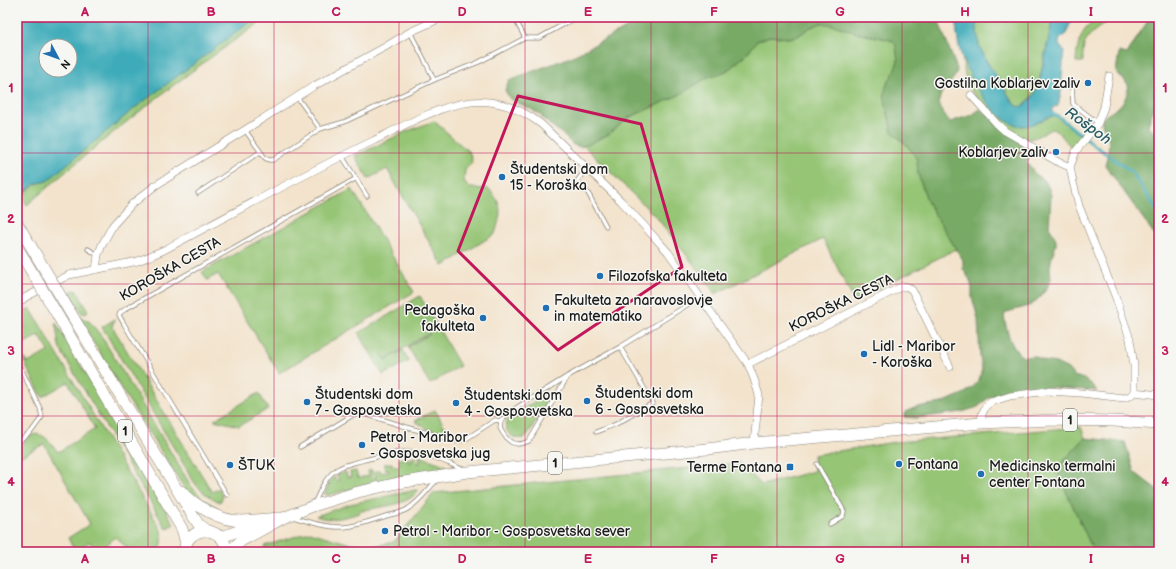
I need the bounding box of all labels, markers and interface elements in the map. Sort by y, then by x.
text: A [80,4,89,20]
text: B [206,4,216,20]
text: C [331,4,341,20]
text: D [457,4,467,20]
text: E [584,4,593,20]
text: F [710,4,718,20]
text: G [835,4,845,20]
text: H [960,4,970,20]
text: I [1089,4,1093,20]
north arrow [38,38,78,78]
text: N [58,57,73,72]
place label: Gostilna Koblarjev zaliv [934,75,1080,92]
marker: Gostilna Koblarjev zaliv [1083,78,1093,88]
text: 1 [8,80,14,96]
text: 1 [1162,80,1168,96]
water label: Rošpoh [1061,103,1115,149]
place label: Koblarjev zaliv [958,144,1048,161]
marker: Koblarjev zaliv [1051,147,1061,157]
place label: Študentski dom 15 - Koroška [510,160,608,194]
marker: Študentski dom 15 - Koroška [497,172,507,182]
text: 2 [7,211,15,227]
text: 2 [1161,211,1169,227]
street label: KOROŠKA CESTA [116,232,224,305]
place label: Filozofska fakulteta [608,268,728,285]
street label: KOROŠKA CESTA [786,269,896,336]
marker: Filozofska fakulteta [595,271,605,281]
place label: Fakulteta za naravoslovje in matematiko [554,292,713,325]
place label: Pedagoška fakulteta [404,302,475,335]
marker: Fakulteta za naravoslovje in matematiko [541,303,551,313]
marker: Pedagoška fakulteta [478,313,488,323]
place label: Lidl - Maribor - Koroška [872,338,956,371]
text: 3 [7,343,15,359]
text: 3 [1161,343,1169,359]
marker: Lidl - Maribor - Koroška [859,349,869,359]
place label: Študentski dom 6 - Gosposvetska [595,384,704,418]
place label: Študentski dom 7 - Gosposvetska [315,385,422,419]
place label: Študentski dom 4 - Gosposvetska [464,386,573,420]
marker: Študentski dom 6 - Gosposvetska [582,396,592,406]
marker: Študentski dom 7 - Gosposvetska [302,397,312,407]
marker: Študentski dom 4 - Gosposvetska [451,398,461,408]
road number: 1 [1063,409,1077,431]
road number: 1 [118,420,132,442]
place label: Petrol - Maribor - Gosposvetska jug [370,429,490,462]
marker: Petrol - Maribor - Gosposvetska jug [357,440,367,450]
road number: 1 [548,452,562,474]
place label: ŠTUK [238,456,276,474]
place label: Fontana [907,456,958,473]
place label: Medicinsko termalni center Fontana [989,458,1116,491]
place label: Terme Fontana [687,459,782,476]
marker: Fontana [894,459,904,469]
marker: ŠTUK [225,460,235,470]
marker: Terme Fontana [785,462,795,472]
marker: Medicinsko termalni center Fontana [976,469,986,479]
text: 4 [7,474,15,490]
text: 4 [1161,474,1169,490]
place label: Petrol - Maribor - Gosposvetska sever [393,523,631,540]
marker: Petrol - Maribor - Gosposvetska sever [380,526,390,536]
text: A [80,551,89,567]
text: B [206,551,216,567]
text: C [331,551,341,567]
text: D [457,551,467,567]
text: E [584,551,593,567]
text: F [710,551,718,567]
text: G [835,551,845,567]
text: H [960,551,970,567]
text: I [1089,551,1093,567]

